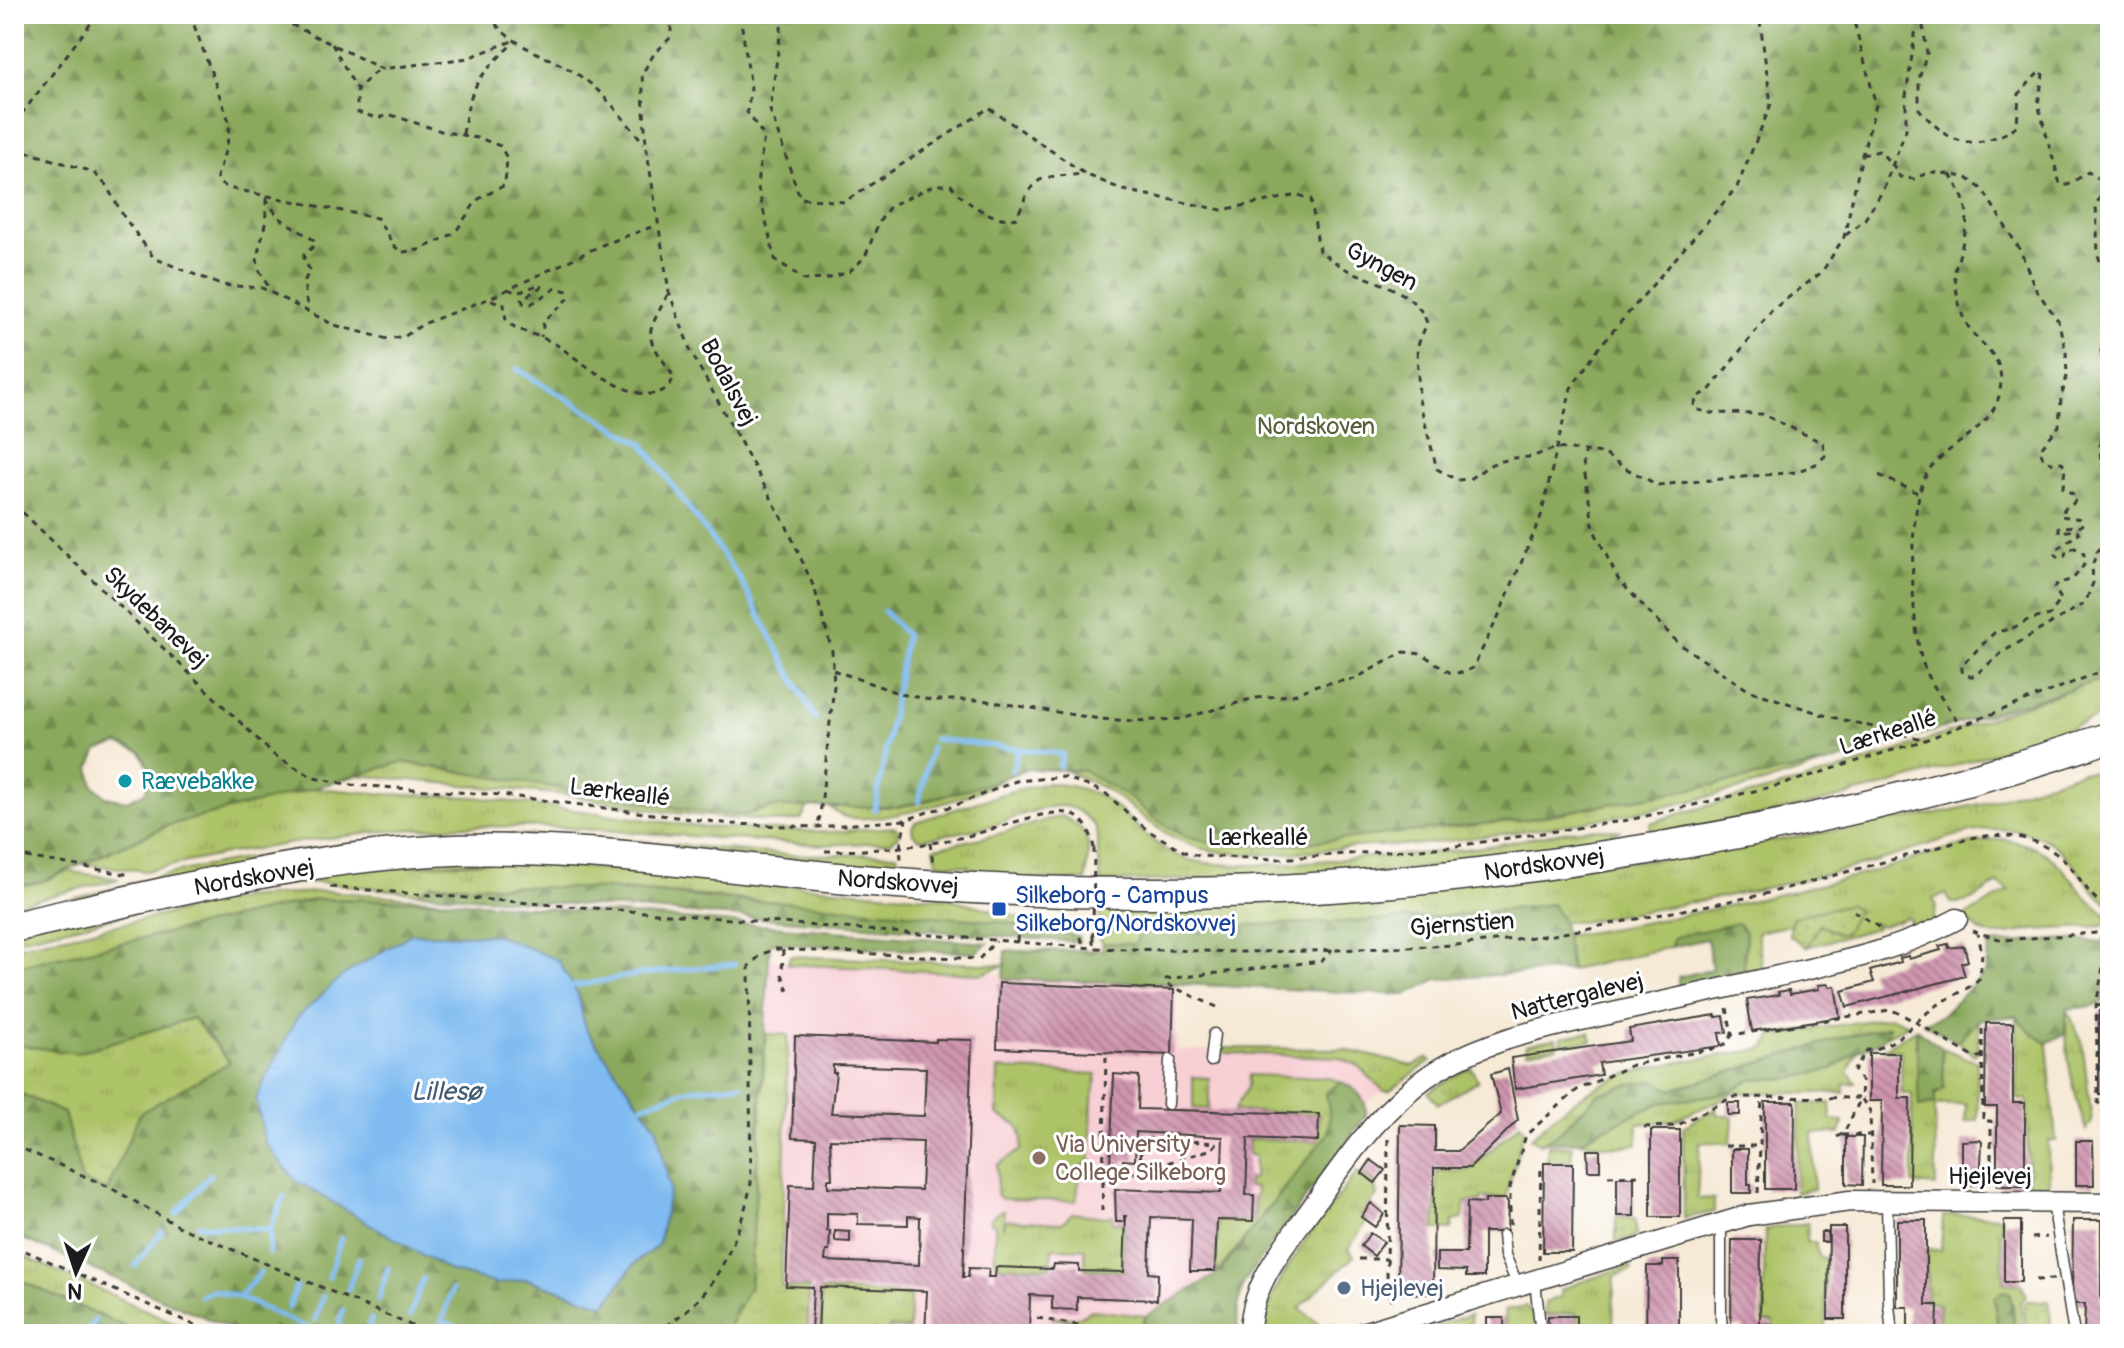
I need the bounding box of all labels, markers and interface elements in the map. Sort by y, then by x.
street label: Gyngen [1341,236,1422,297]
street label: Bodalsvej [694,334,763,431]
park label: Nordskoven [1257,412,1375,441]
street label: Skydebanevej [97,560,214,674]
street label: Lærkeallé [1836,703,1941,762]
place label: Rævebakke [141,767,254,796]
marker: Rævebakke [116,772,134,790]
street label: Lærkeallé [568,772,672,813]
street label: Lærkeallé [1207,823,1309,852]
street label: Nordskovvej [1482,842,1606,887]
street label: Nordskovvej [192,853,316,902]
street label: Nordskovvej [836,864,960,901]
place label: Silkeborg - Campus Silkeborg/Nordskovvej [1015,881,1236,938]
marker: Silkeborg - Campus Silkeborg/Nordskovvej [990,900,1008,918]
street label: Gjernstien [1409,906,1515,943]
street label: Nattergalevej [1508,966,1646,1027]
water label: Lillesø [411,1076,484,1108]
place label: Via University College Silkeborg [1055,1130,1226,1187]
marker: Via University College Silkeborg [1030,1149,1048,1167]
street label: Hjejlevej [1948,1162,2032,1191]
north arrow [36,1232,116,1312]
place label: Hjejlevej [1360,1274,1444,1303]
text: N [67,1277,83,1305]
marker: Hjejlevej [1335,1279,1353,1297]

